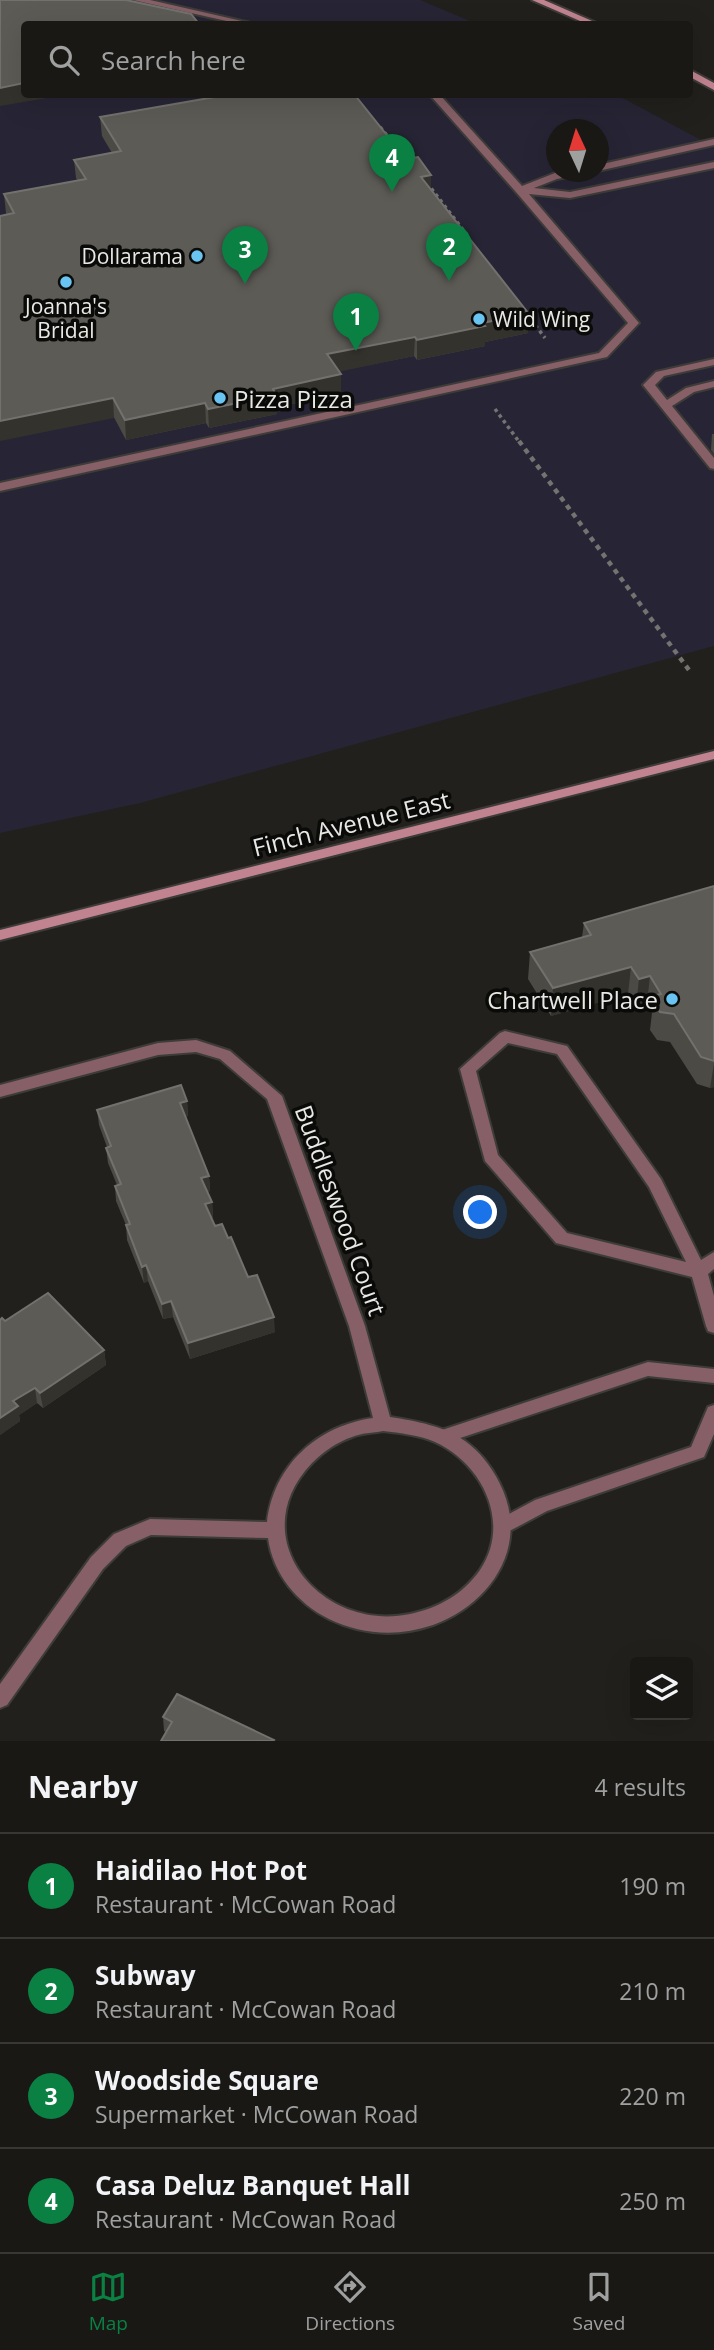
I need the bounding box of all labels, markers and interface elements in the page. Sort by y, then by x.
search box [21,21,693,98]
icon: search [45,41,83,79]
text: Search here [101,42,246,78]
north arrow [546,119,609,182]
pin: 4 [369,134,415,192]
pin: 2 [426,223,472,281]
pin: 3 [222,226,268,284]
place label: Dollarama [81,242,183,270]
marker: Dollarama [189,248,205,264]
marker: Joanna's Bridal [58,274,74,290]
place label: Joanna's Bridal [23,292,107,344]
pin: 1 [333,293,379,351]
place label: Wild Wing [493,305,590,333]
marker: Wild Wing [471,311,487,327]
place label: Pizza Pizza [234,382,353,415]
marker: Pizza Pizza [212,390,228,406]
street label: Finch Avenue East [249,783,453,863]
place label: Chartwell Place [487,983,658,1016]
marker: Chartwell Place [664,991,680,1007]
street label: Buddleswood Court [288,1100,394,1320]
your location [463,1195,497,1229]
map controls [630,1657,693,1720]
button: layers [630,1657,693,1720]
text: Nearby [28,1766,138,1807]
text: 4 results [595,1771,686,1803]
text: Haidilao Hot Pot [95,1852,307,1888]
text: 1 [44,1870,58,1902]
text: 190 m [619,1870,686,1902]
text: Restaurant · McCowan Road [95,1888,396,1920]
text: Subway [95,1957,196,1993]
text: 2 [44,1975,58,2007]
text: 210 m [619,1975,686,2007]
text: Restaurant · McCowan Road [95,1993,396,2025]
text: Woodside Square [95,2062,319,2098]
text: 3 [44,2080,58,2112]
text: 220 m [619,2080,686,2112]
text: Supermarket · McCowan Road [95,2098,418,2130]
text: Casa Deluz Banquet Hall [95,2167,410,2203]
text: 4 [44,2185,58,2217]
text: 250 m [619,2185,686,2217]
text: Restaurant · McCowan Road [95,2203,396,2235]
tab: Map [89,2268,128,2336]
tab: Directions [305,2268,395,2336]
tab: Saved [573,2268,625,2336]

